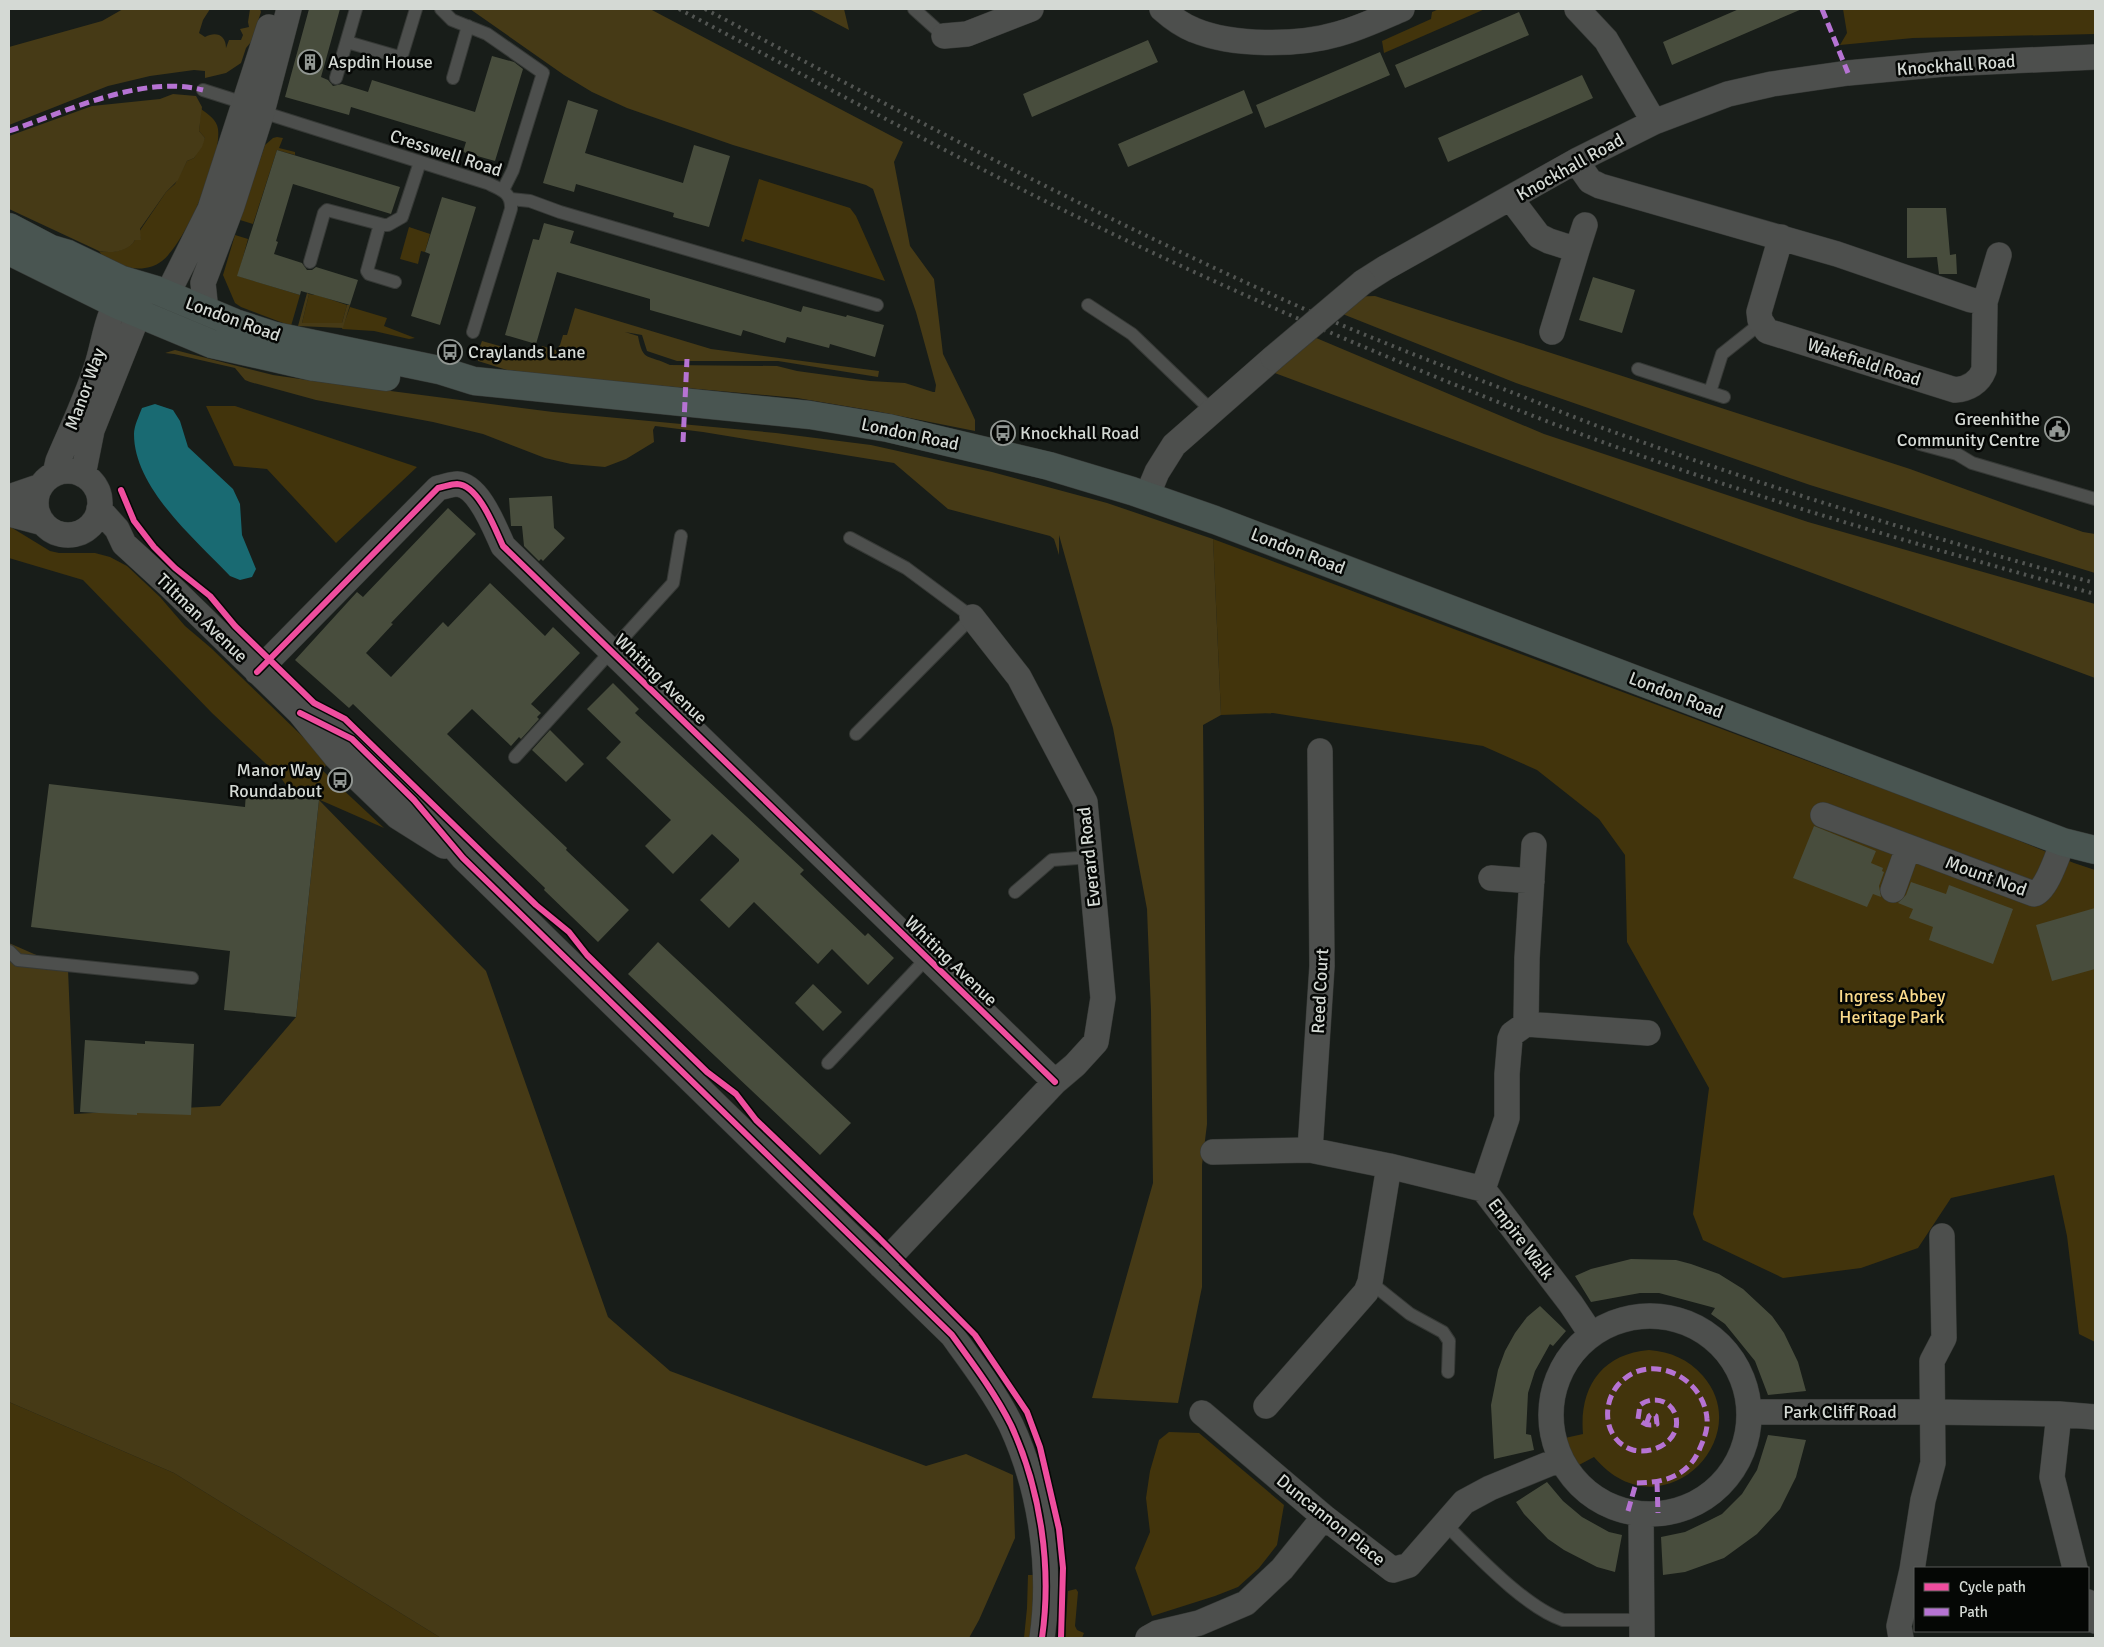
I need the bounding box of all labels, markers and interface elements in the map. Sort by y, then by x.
building icon: Aspdin House [297,49,323,75]
street label: Knockhall Road [1896,50,2016,80]
place label: Aspdin House [328,51,433,73]
street label: Cresswell Road [387,125,505,181]
street label: Knockhall Road [1513,128,1627,206]
street label: London Road [183,292,283,346]
street label: Wakefield Road [1804,333,1924,391]
bus stop icon: Craylands Lane [437,339,463,365]
place label: Craylands Lane [468,341,586,363]
street label: Manor Way [60,345,110,433]
place label: Greenhithe Community Centre [1897,408,2040,451]
street label: London Road [859,413,961,455]
public building icon: Greenhithe Community Centre [2044,416,2070,442]
bus stop icon: Knockhall Road [990,420,1016,446]
place label: Knockhall Road [1020,422,1139,444]
street label: London Road [1248,523,1348,579]
street label: Tiltman Avenue [152,569,252,667]
street label: Whiting Avenue [610,629,712,729]
street label: London Road [1626,667,1726,723]
place label: Manor Way Roundabout [229,759,323,802]
bus stop icon: Manor Way Roundabout [327,767,353,793]
street label: Everard Road [1073,806,1105,908]
street label: Mount Nod [1942,851,2030,901]
street label: Whiting Avenue [900,911,1002,1011]
street label: Reed Court [1307,948,1333,1034]
park label: Ingress Abbey Heritage Park [1839,985,1946,1028]
street label: Empire Walk [1483,1194,1559,1284]
street label: Park Cliff Road [1783,1401,1897,1423]
street label: Duncannon Place [1272,1469,1390,1571]
legend [1914,1567,2089,1632]
text: Cycle path [1959,1578,2026,1596]
text: Path [1959,1603,1988,1621]

